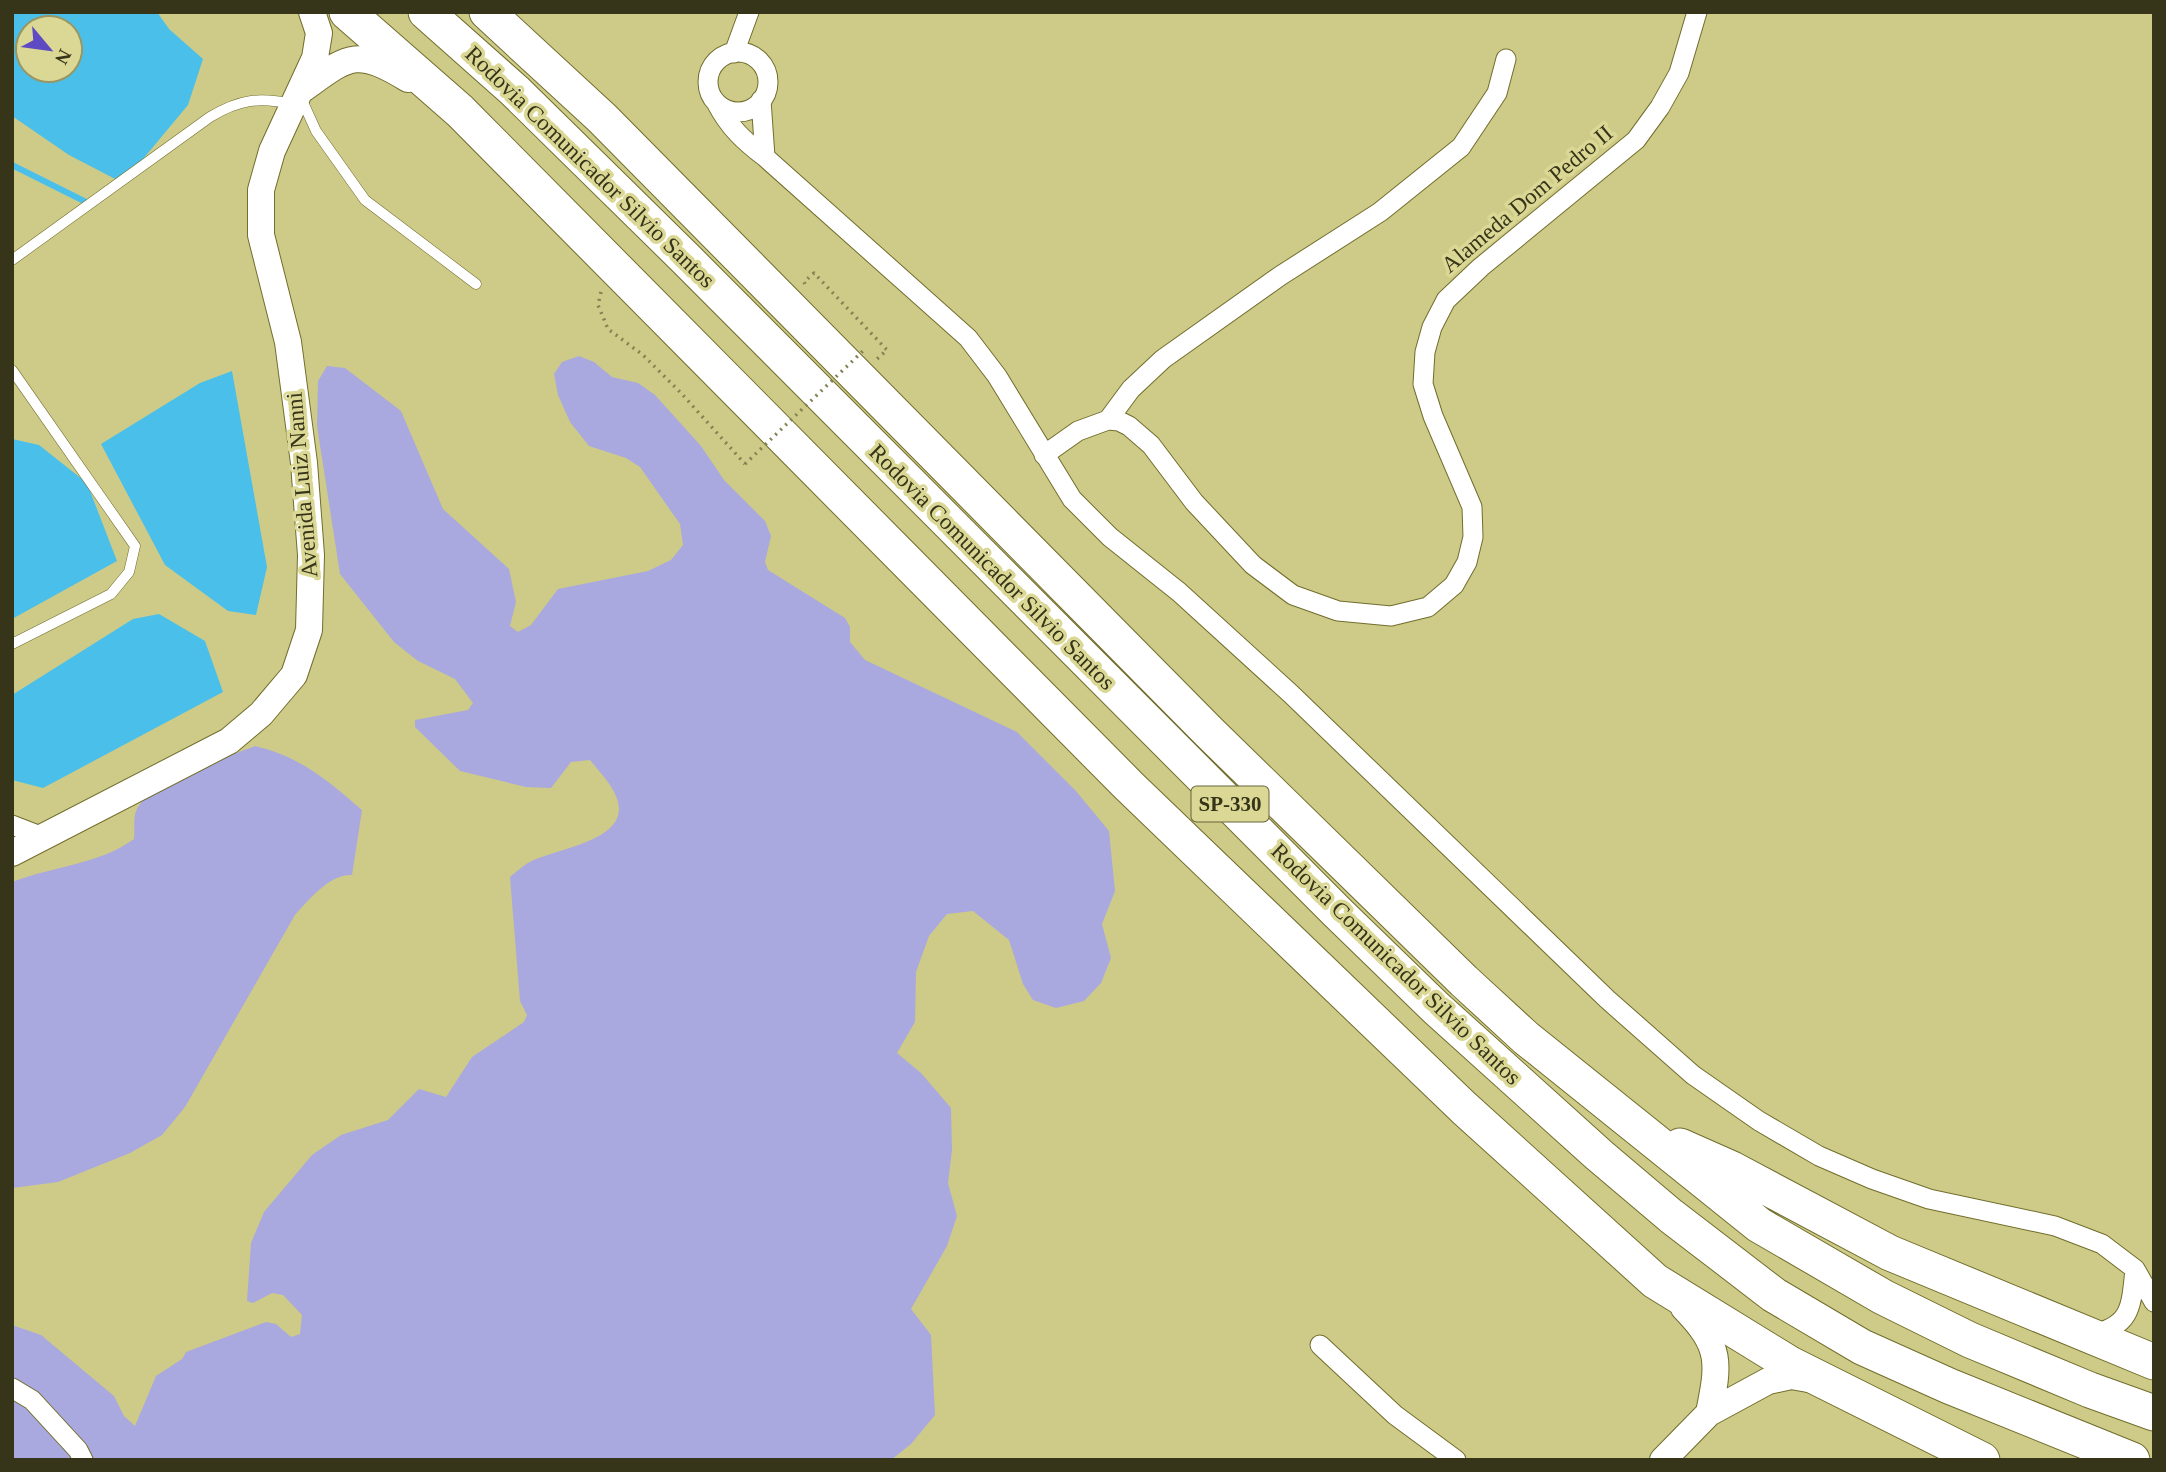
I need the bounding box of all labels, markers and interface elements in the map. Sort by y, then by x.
north arrow [14,14,84,84]
street label: Rodovia Comunicador Silvio Santos [460,41,720,293]
text: N [51,46,76,68]
street label: Alameda Dom Pedro II [1437,120,1617,278]
street label: Avenida Luiz Nanni [281,391,323,579]
street label: Rodovia Comunicador Silvio Santos [864,439,1120,695]
road number: SP-330 [1192,786,1268,822]
street label: Rodovia Comunicador Silvio Santos [1266,838,1526,1090]

